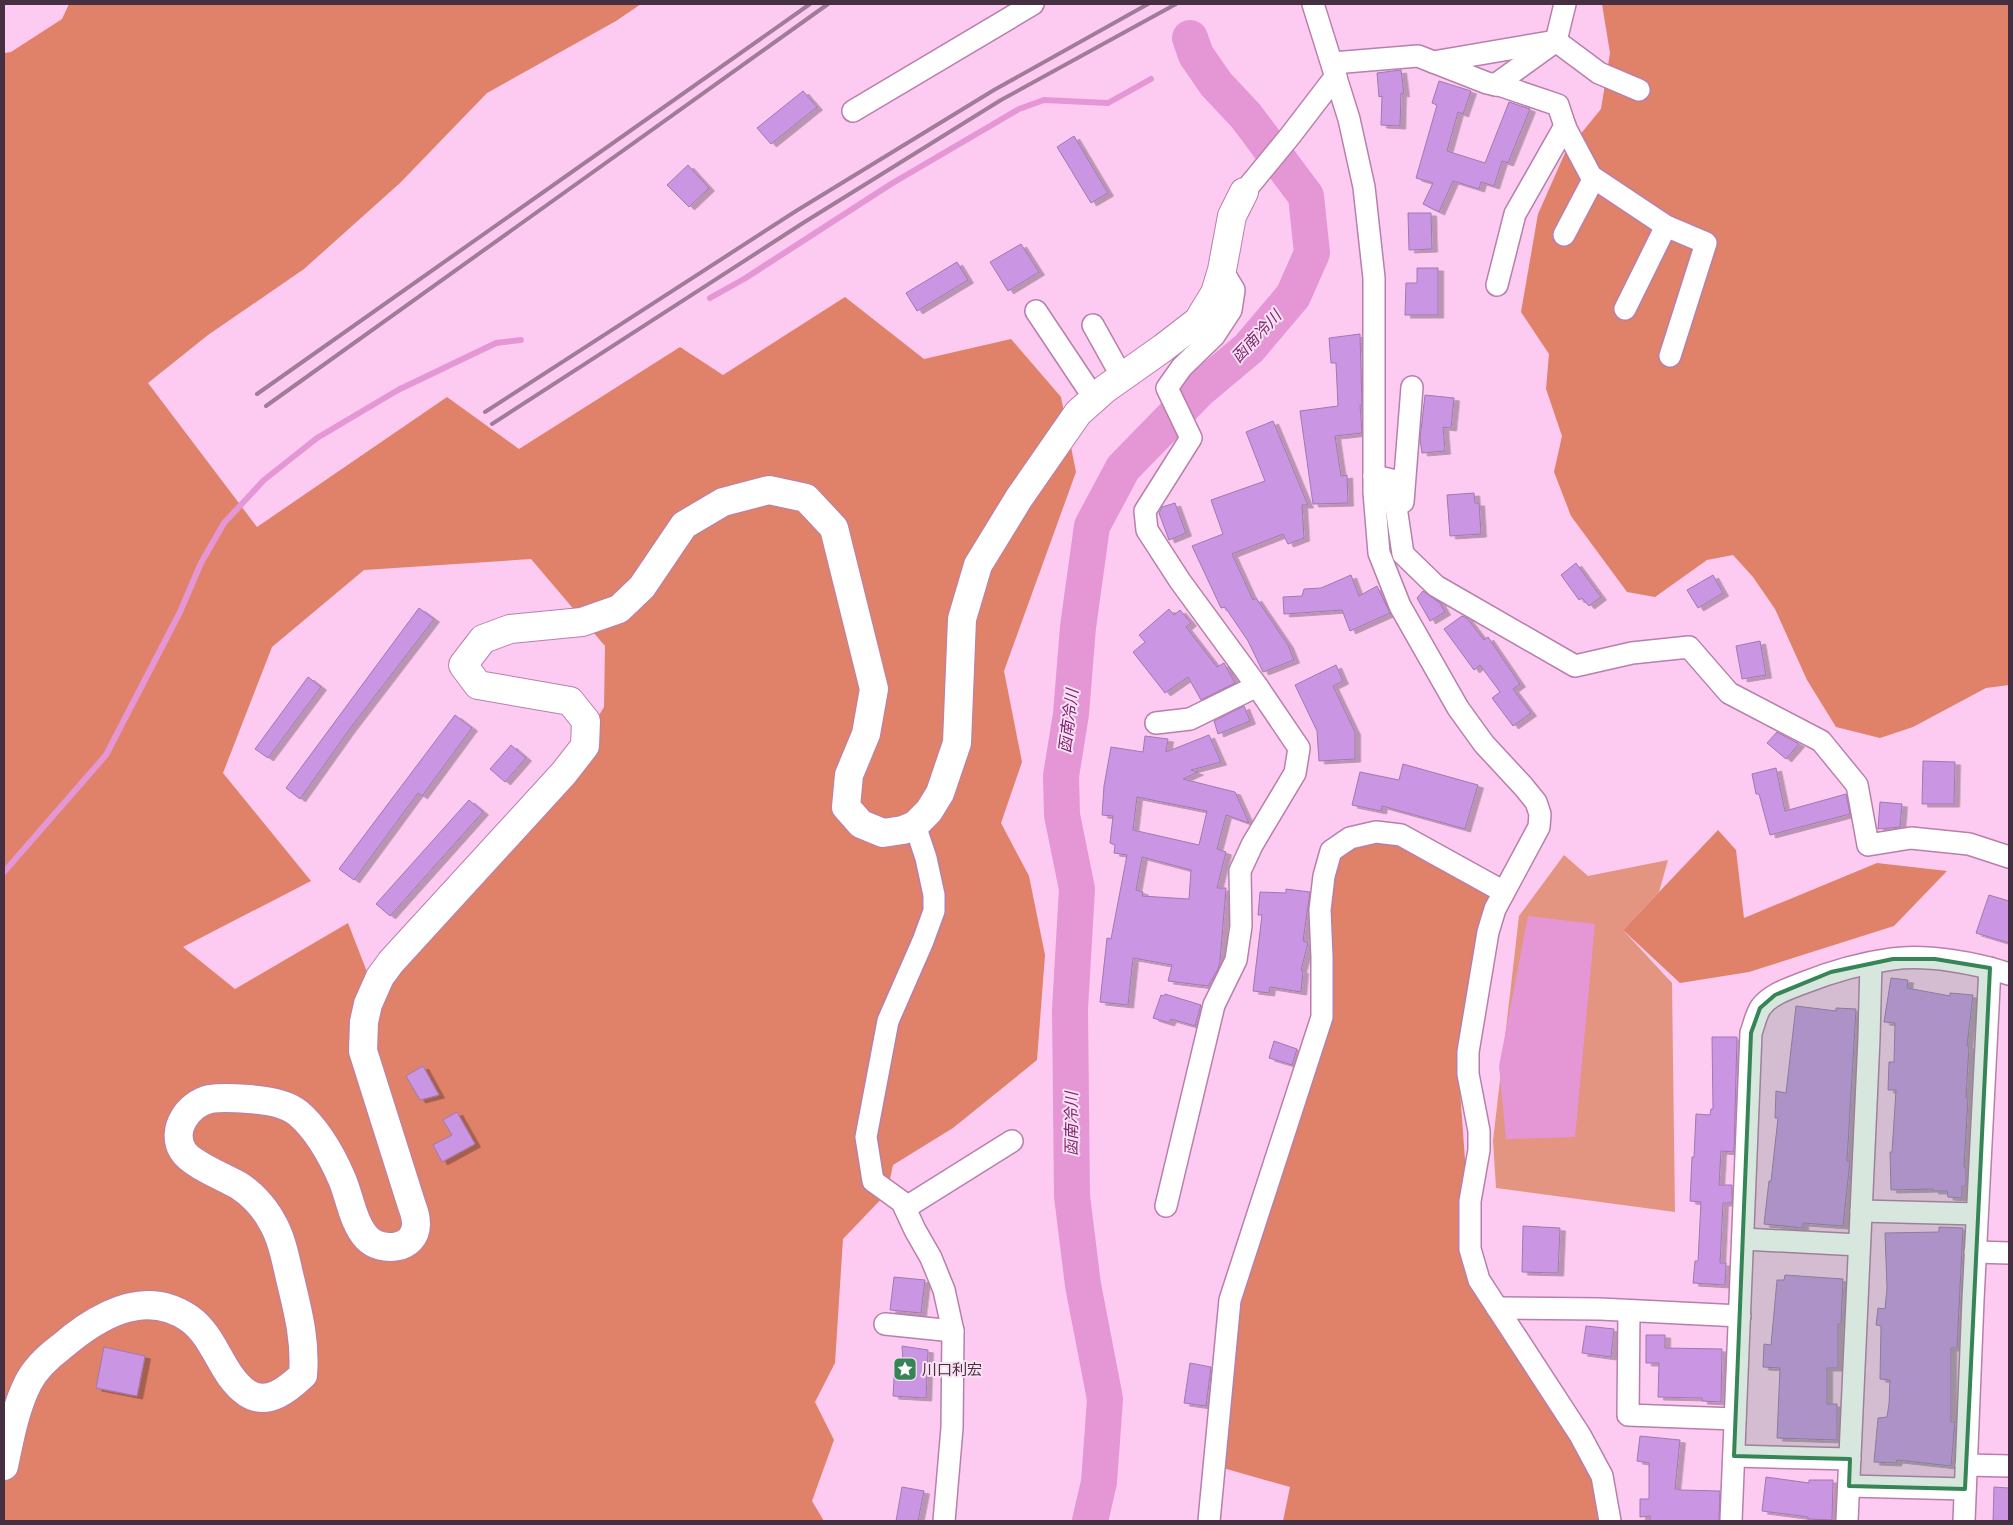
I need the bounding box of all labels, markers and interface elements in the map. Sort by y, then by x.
water label: 函南冷川 [1227,304,1286,366]
water label: 函南冷川 [1054,686,1082,754]
water label: 函南冷川 [1061,1090,1081,1156]
place icon: 川口利宏 [892,1356,918,1382]
place label: 川口利宏 [922,1360,982,1379]

